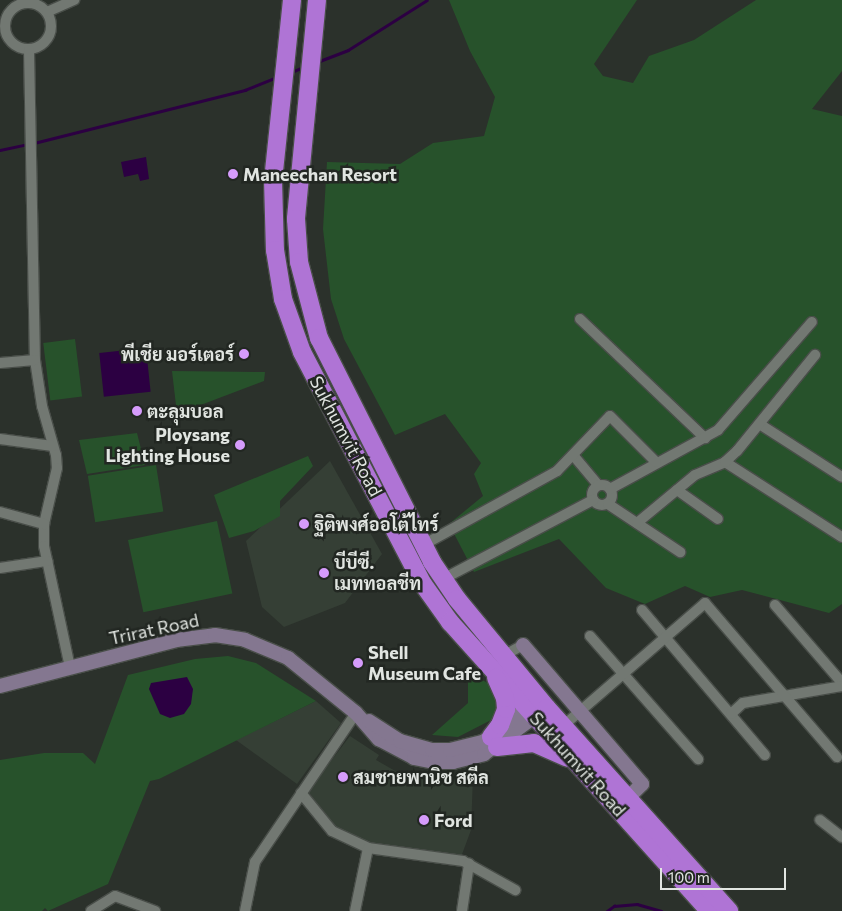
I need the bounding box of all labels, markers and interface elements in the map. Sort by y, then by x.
place label: Maneechan Resort [243,163,397,185]
marker: Maneechan Resort [227,168,239,180]
place label: พีเชีย มอร์เตอร์ [121,343,234,365]
marker: พีเชีย มอร์เตอร์ [238,348,250,360]
street label: Sukhumvit Road [305,372,387,500]
place label: ตะลุมบอล [147,400,224,422]
marker: ตะลุมบอล [131,405,143,417]
place label: Ploysang Lighting House [105,424,230,466]
marker: Ploysang Lighting House [234,439,246,451]
place label: ฐิติพงศ์ออโต้ไทร์ [314,513,438,535]
marker: ฐิติพงศ์ออโต้ไทร์ [298,518,310,530]
place label: บีบีซี. เมททอลชีท [334,552,421,594]
marker: บีบีซี. เมททอลชีท [318,567,330,579]
street label: Trirat Road [107,609,201,649]
place label: Shell Museum Cafe [368,642,481,684]
marker: Shell Museum Cafe [352,657,364,669]
street label: Sukhumvit Road [525,707,631,821]
place label: สมชายพานิช สตีล [353,766,489,788]
marker: สมชายพานิช สตีล [337,771,349,783]
place label: Ford [434,809,473,831]
marker: Ford [418,814,430,826]
scale bar [662,858,788,890]
text: 100 m [668,868,710,886]

